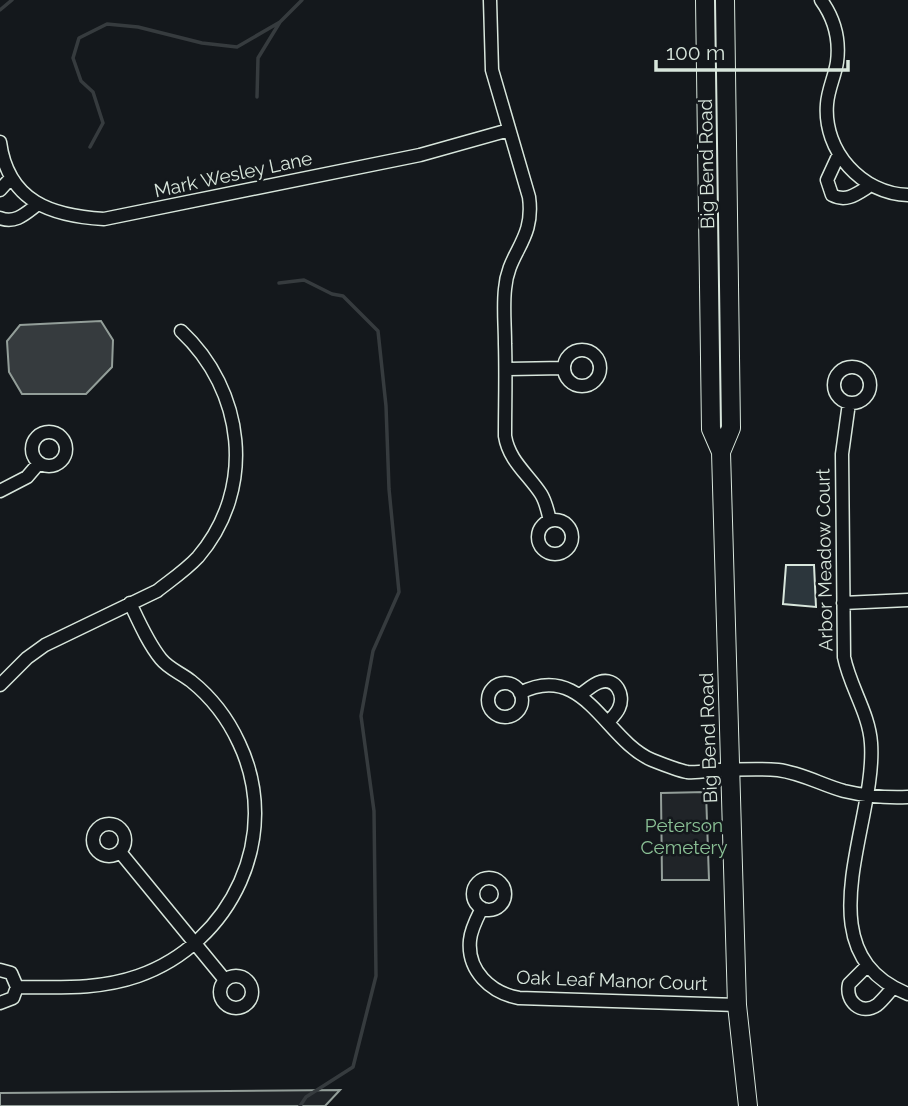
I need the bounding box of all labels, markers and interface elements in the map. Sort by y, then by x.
scale bar [656,28,848,72]
text: 100 m [666,40,725,65]
street label: Big Bend Road [694,99,718,229]
street label: Mark Wesley Lane [152,146,314,202]
street label: Arbor Meadow Court [811,468,837,652]
street label: Big Bend Road [695,672,721,804]
park label: Peterson Cemetery [640,814,728,858]
street label: Oak Leaf Manor Court [516,966,709,994]

